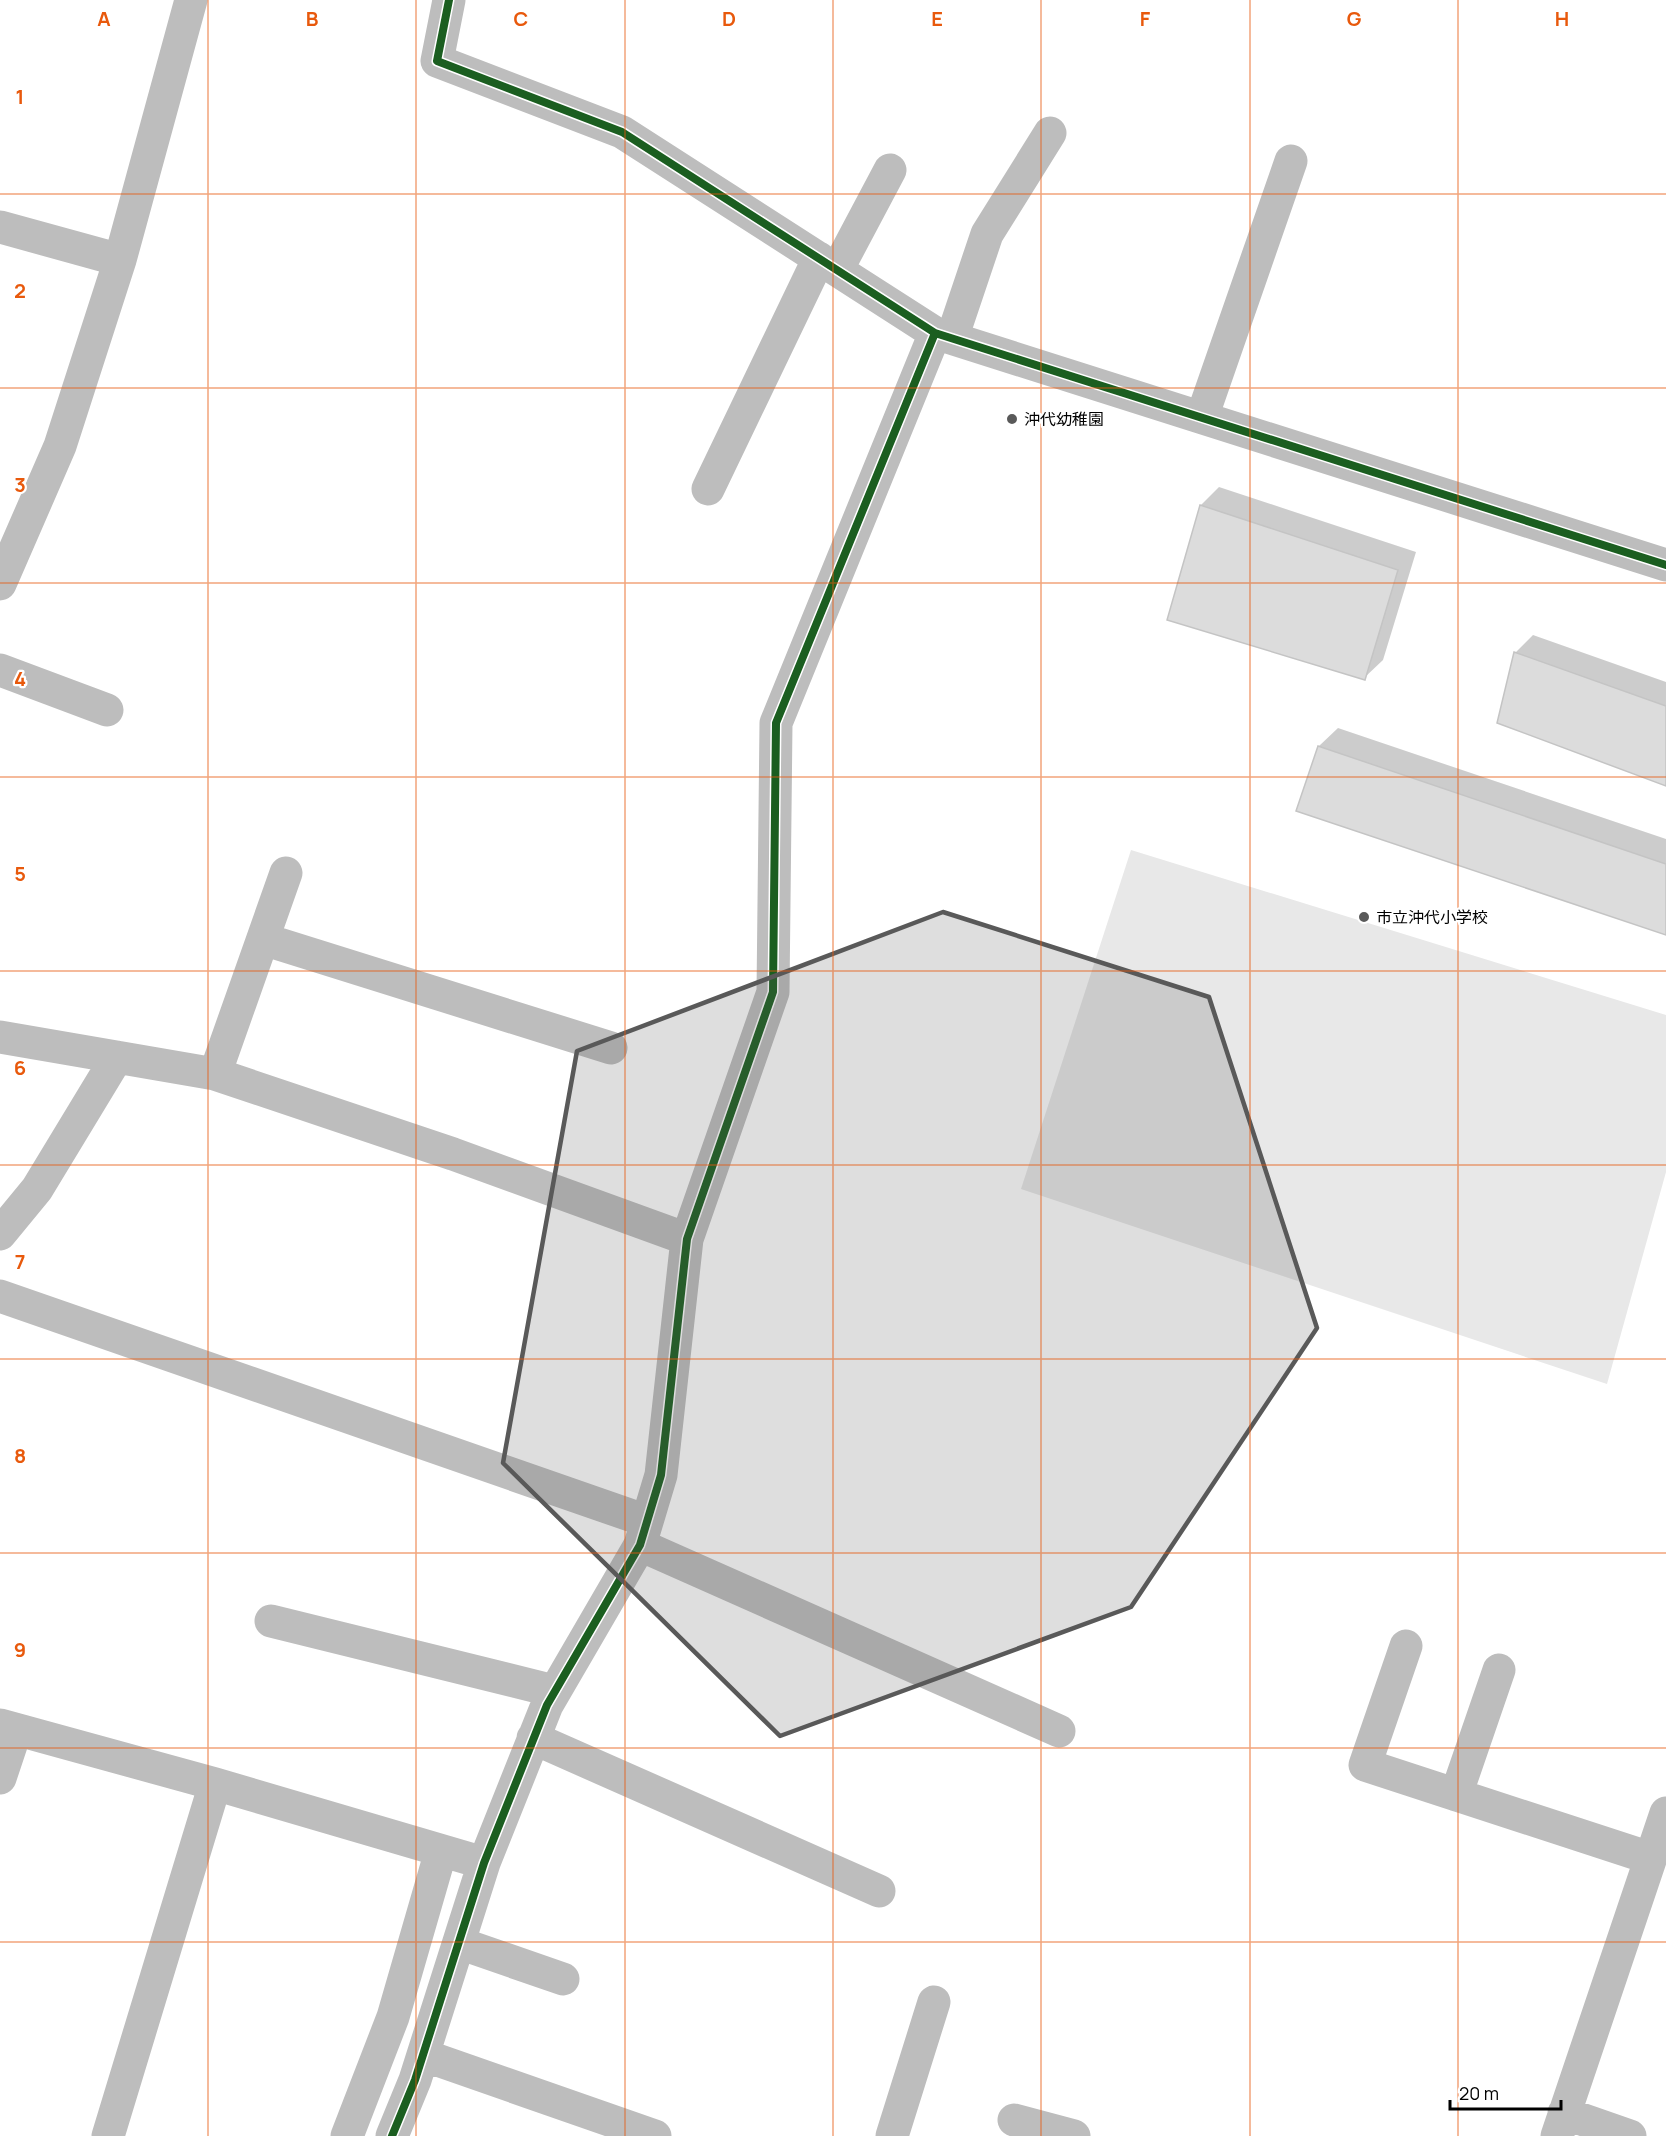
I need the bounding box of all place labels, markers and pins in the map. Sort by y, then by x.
place label: 沖代幼稚園 [1024,408,1104,430]
marker: 沖代幼稚園 [1005,412,1019,426]
place label: 市立沖代小学校 [1376,906,1488,928]
marker: 市立沖代小学校 [1357,910,1371,924]

